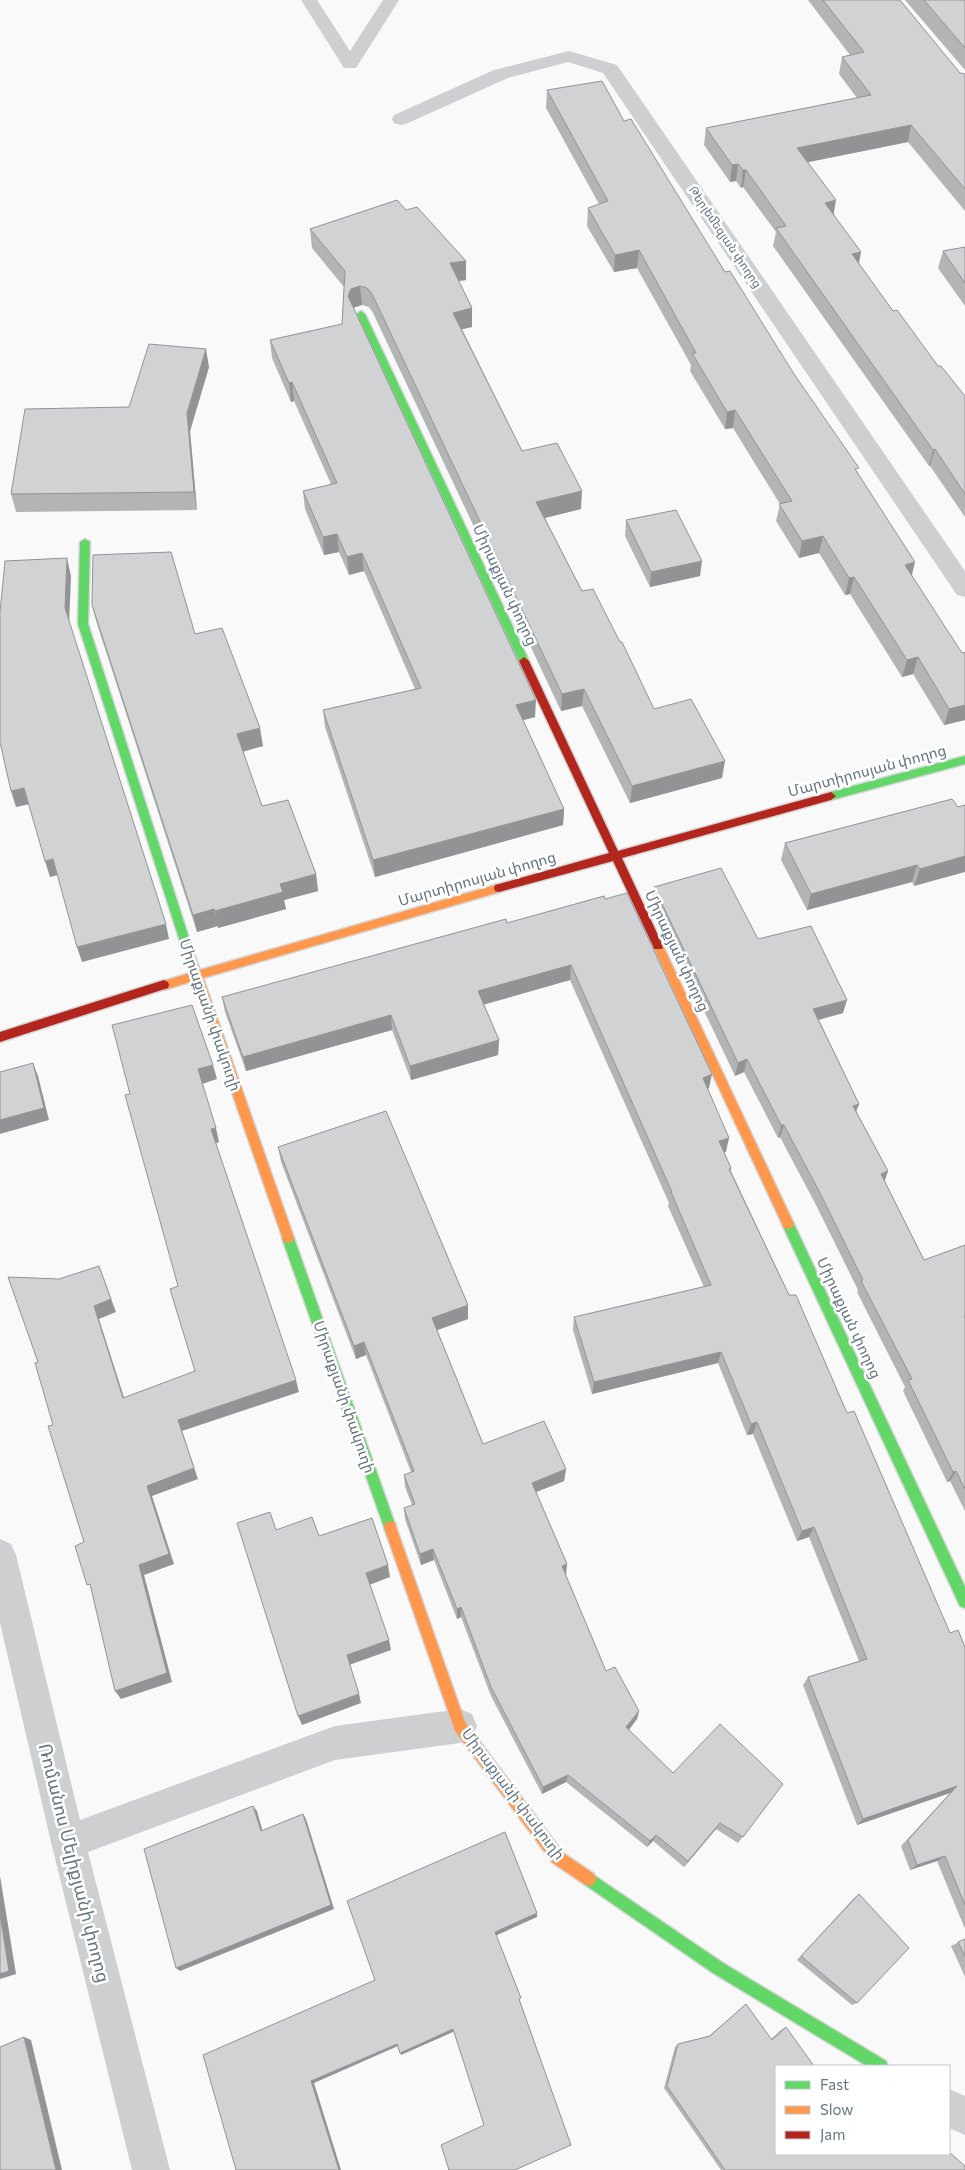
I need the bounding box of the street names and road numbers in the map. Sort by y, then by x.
street label: Թերլեմեզյան փողոց [686,183,765,291]
street label: Միրաքյան փողոց [469,521,542,649]
street label: Մարտիրոսյան փողոց [786,740,948,801]
street label: Մարտիրոսյան փողոց [396,847,558,910]
street label: Միրաքյան փողոց [641,887,714,1015]
street label: Միրաքյանի փակուղի [175,936,245,1094]
street label: Միրաքյան փողոց [813,1254,886,1382]
street label: Միրաքյանի փակուղի [309,1318,379,1476]
street label: Միրաքյանի փակուղի [458,1724,569,1863]
street label: Ռոմանոս Մելիքյանի փողոց [35,1741,115,1985]

